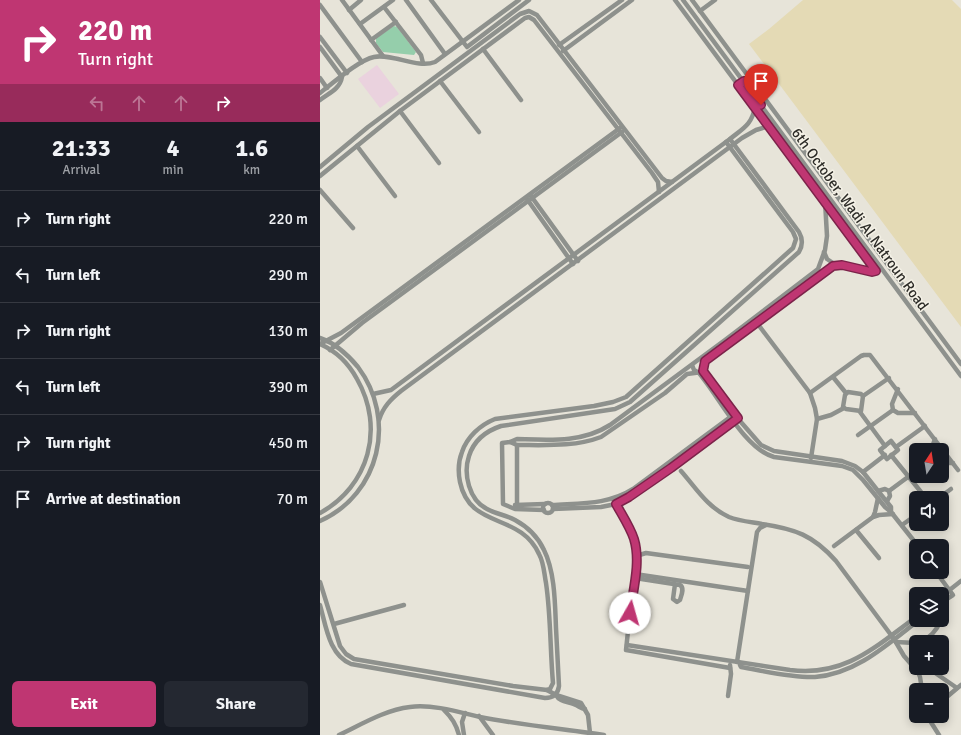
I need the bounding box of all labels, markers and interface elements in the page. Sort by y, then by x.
text: 220 m [78,14,152,48]
icon: right [12,16,64,68]
text: Turn right [78,48,153,70]
pin [744,64,778,105]
icon: arrive [750,70,772,92]
icon: left [86,92,108,114]
icon: ahead [128,92,150,114]
icon: ahead [170,92,192,114]
icon: right [212,92,234,114]
street label: 6th October, Wadi Al Natroun Road [788,124,932,314]
text: 21:33 [52,133,111,163]
text: 4 [167,133,180,163]
text: 1.6 [235,133,268,163]
text: Arrival [63,162,100,178]
text: min [163,162,184,178]
text: km [243,162,260,178]
icon: right [12,208,34,230]
text: Turn right [46,210,111,228]
text: 220 m [268,210,308,228]
icon: left [12,264,34,286]
text: Turn left [46,266,100,284]
text: 290 m [268,266,308,284]
icon: right [12,320,34,342]
text: Turn right [46,322,111,340]
text: 130 m [268,322,308,340]
icon: left [12,376,34,398]
text: Turn left [46,378,100,396]
text: 390 m [268,378,308,396]
icon: right [12,432,34,454]
text: Turn right [46,434,111,452]
text: 450 m [268,434,308,452]
north arrow [909,443,949,483]
map controls [909,443,949,723]
icon: arrive [12,488,34,510]
text: Arrive at destination [46,490,181,508]
text: 70 m [277,490,308,508]
button: sound [909,491,949,531]
button: search [909,539,949,579]
button: layers [909,587,949,627]
position arrow [609,592,651,634]
button: + [909,635,949,675]
button: Exit [12,681,156,727]
button: Share [164,681,308,727]
button: − [909,683,949,723]

